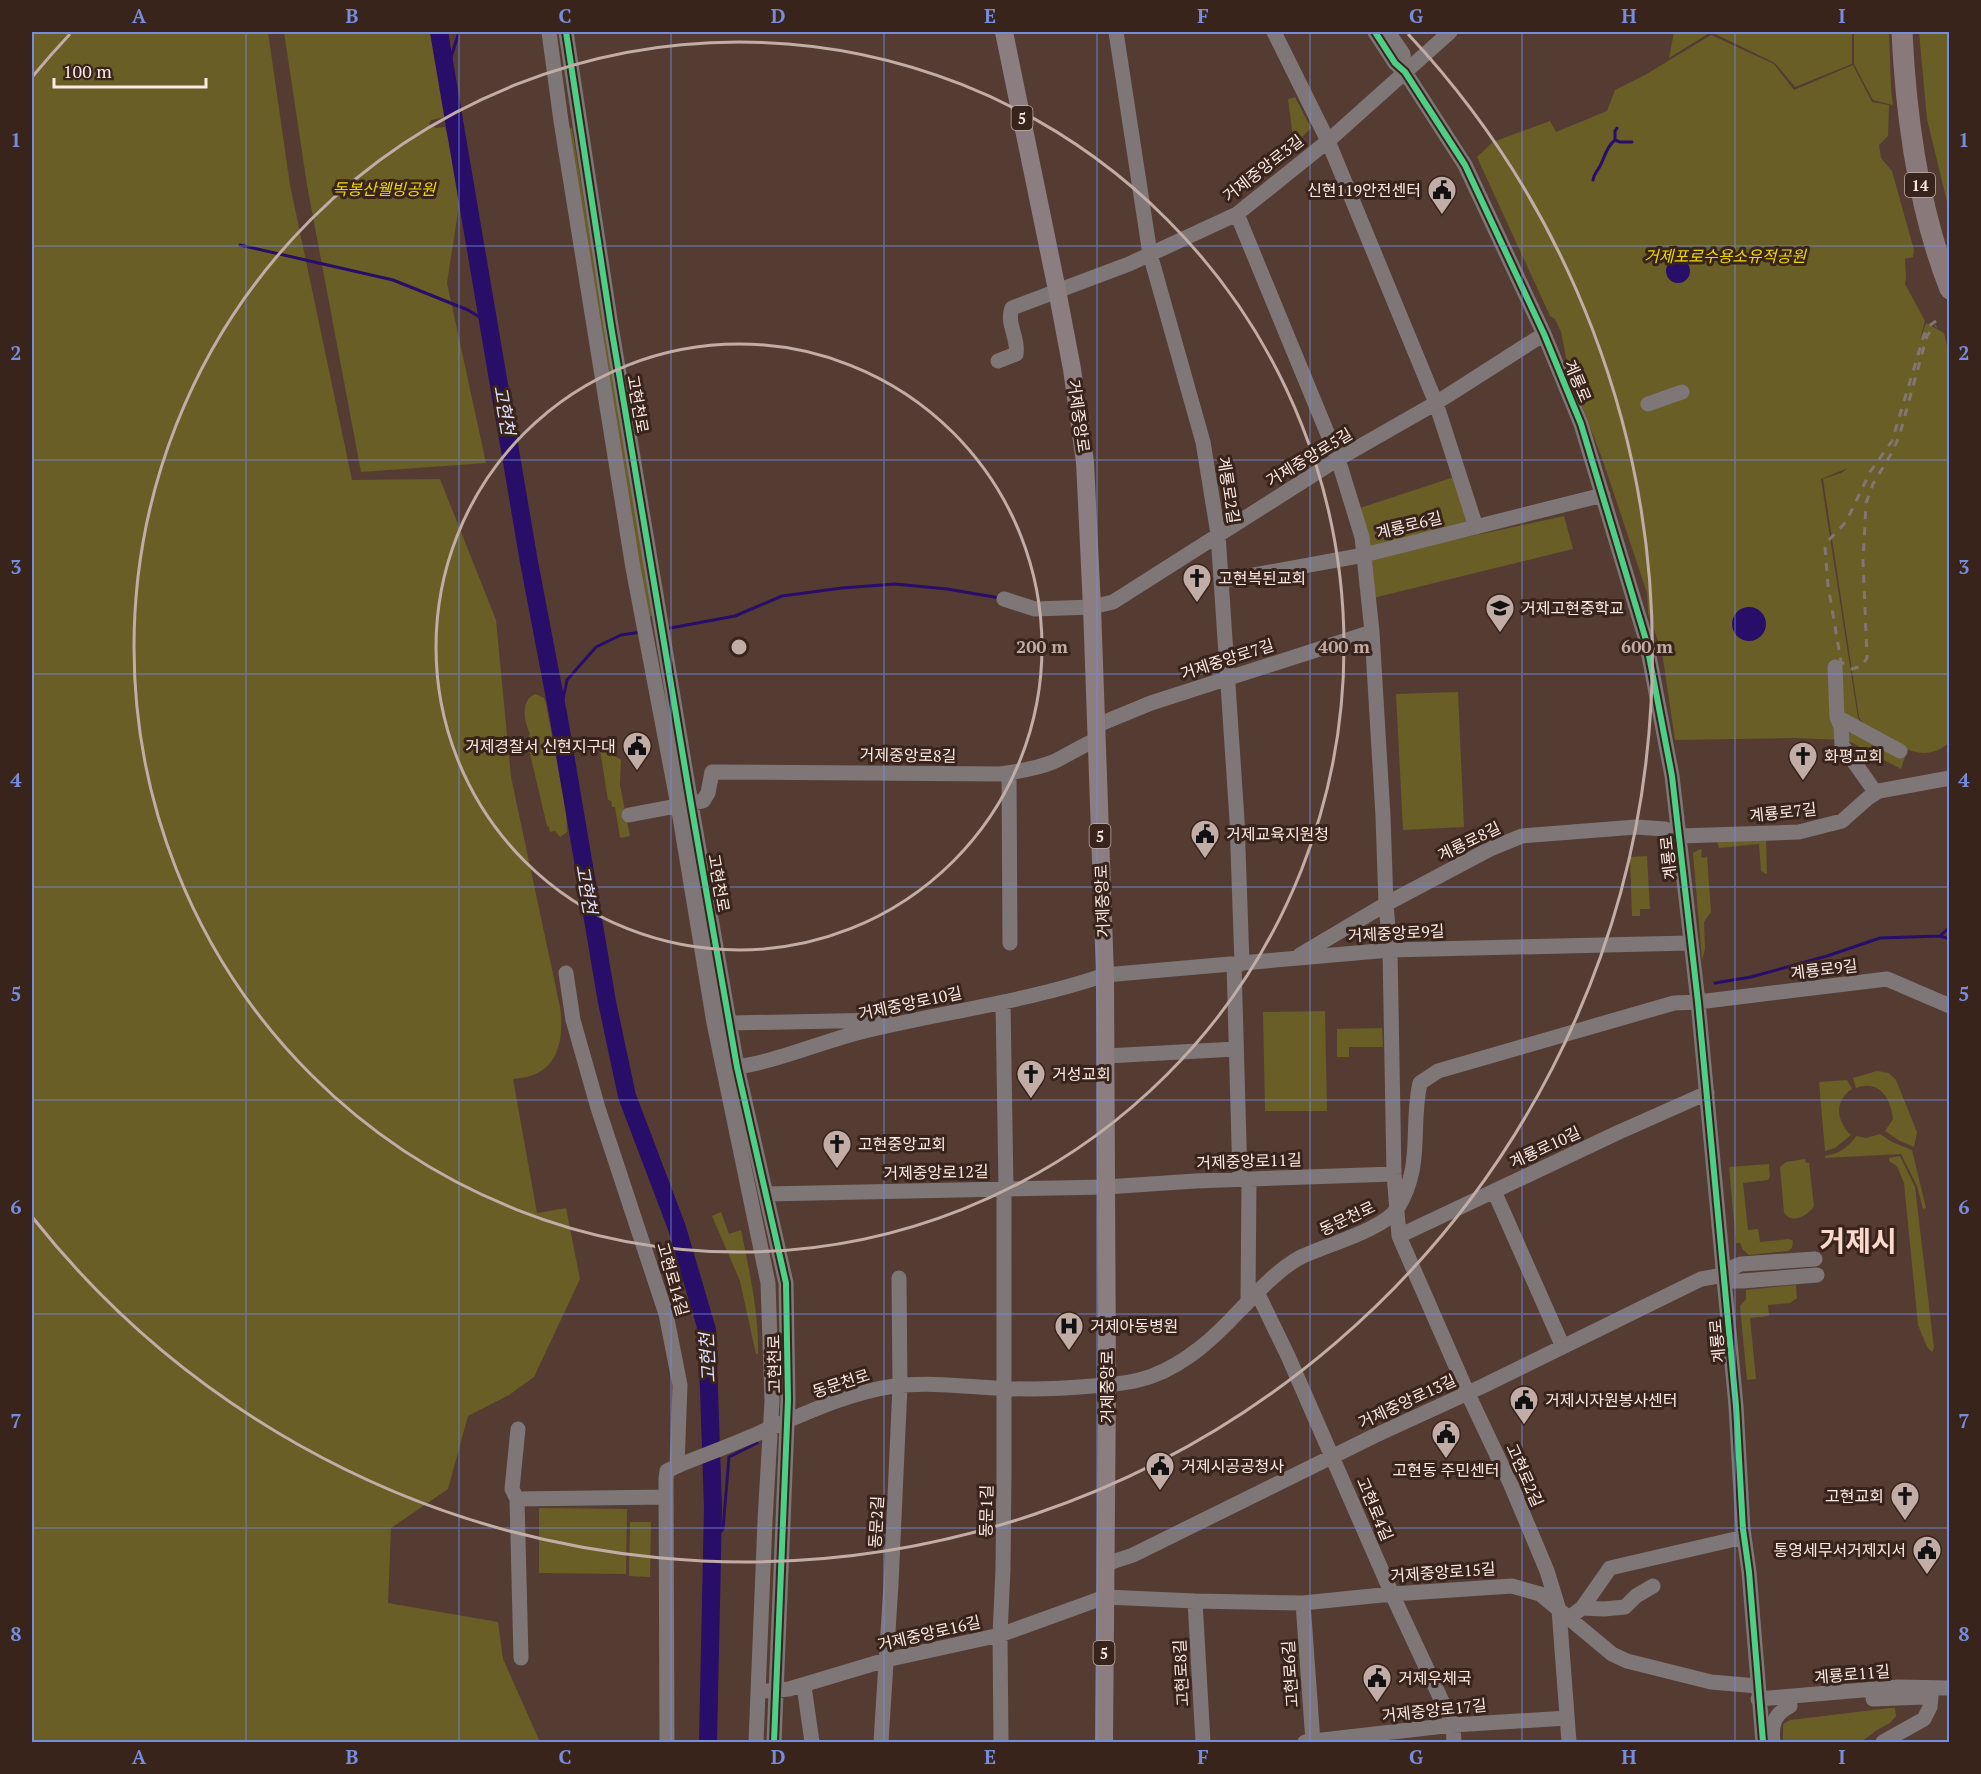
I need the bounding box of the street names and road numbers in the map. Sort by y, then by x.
road number: 5 [1012,106,1032,130]
street label: 거제중앙로3길 [1218,130,1308,206]
road number: 14 [1905,173,1935,197]
street label: 계룡로 [1559,356,1597,406]
street label: 고현천로 [622,373,654,435]
street label: 거제중앙로 [1063,378,1095,454]
street label: 거제중앙로5길 [1262,423,1356,491]
street label: 계룡로2길 [1213,455,1245,525]
street label: 계룡로6길 [1374,506,1444,544]
street label: 거제중앙로7길 [1178,634,1276,684]
street label: 거제중앙로8길 [859,743,957,767]
street label: 계룡로7길 [1748,798,1818,826]
street label: 계룡로8길 [1434,816,1504,866]
road number: 5 [1090,824,1110,848]
street label: 계룡로 [1655,835,1681,881]
street label: 고현천로 [703,852,735,914]
street label: 거제중앙로 [1090,864,1114,938]
street label: 거제중앙로9길 [1347,919,1445,947]
street label: 계룡로9길 [1789,954,1859,984]
street label: 거제중앙로10길 [856,981,964,1025]
street label: 계룡로10길 [1506,1121,1584,1173]
street label: 거제중앙로11길 [1196,1148,1302,1174]
street label: 거제중앙로12길 [883,1160,989,1184]
street label: 동문천로 [1316,1195,1379,1240]
street label: 고현로14길 [652,1239,694,1319]
street label: 계룡로 [1704,1318,1730,1364]
street label: 고현천로 [762,1334,786,1394]
street label: 거제중앙로 [1096,1350,1118,1424]
street label: 동문천로 [810,1363,873,1403]
street label: 거제중앙로13길 [1355,1369,1459,1433]
street label: 고현로2길 [1501,1440,1549,1510]
street label: 고현로4길 [1352,1474,1398,1544]
street label: 동문1길 [975,1484,997,1538]
street label: 동문2길 [864,1495,888,1549]
street label: 거제중앙로15길 [1390,1557,1496,1587]
street label: 거제중앙로16길 [875,1610,983,1656]
street label: 고현로8길 [1168,1639,1194,1707]
street label: 고현로6길 [1277,1640,1303,1708]
road number: 5 [1094,1641,1114,1665]
street label: 계룡로11길 [1813,1660,1891,1688]
street label: 거제중앙로17길 [1380,1694,1488,1726]

